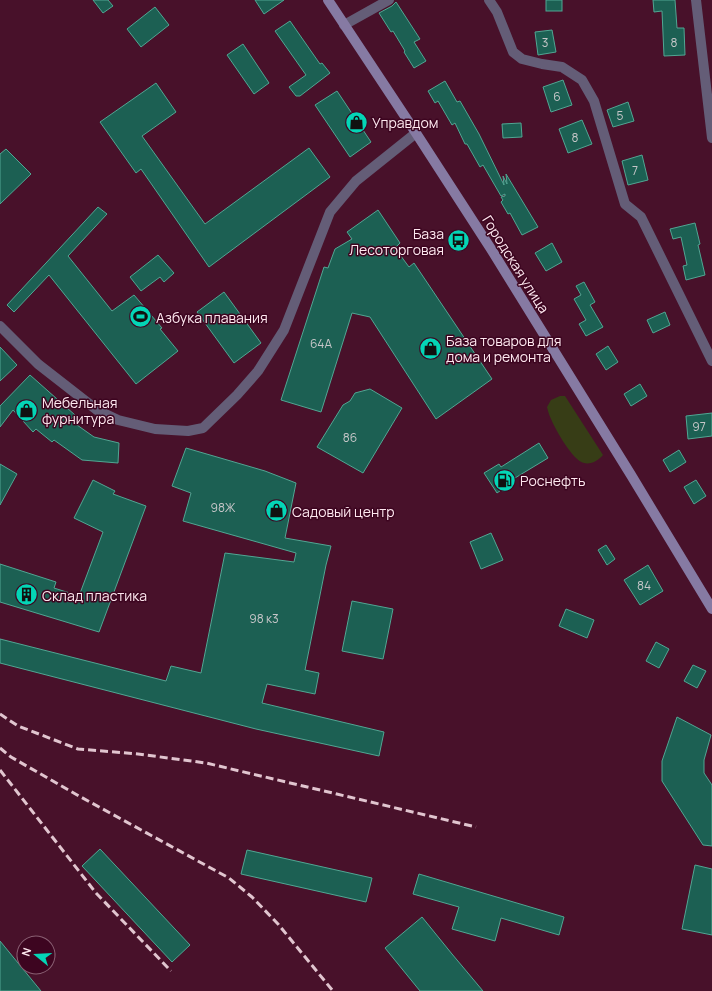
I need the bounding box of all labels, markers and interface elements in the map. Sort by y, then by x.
house number: 3 [542,34,548,51]
house number: 8 [671,34,678,51]
house number: 6 [553,88,561,105]
house number: 5 [617,107,624,124]
shop icon: Управдом [343,109,369,135]
place label: Управдом [372,113,438,132]
house number: 8 [572,129,579,146]
house number: 7 [632,162,638,179]
street label: Городская улица [478,211,554,317]
place label: База Лесоторговая [349,224,444,259]
bus stop icon: База Лесоторговая [446,228,472,254]
sports icon: Азбука плавания [127,304,153,330]
place label: Азбука плавания [156,308,268,327]
place label: База товаров для дома и ремонта [446,331,561,366]
house number: 64А [310,335,333,352]
shop icon: База товаров для дома и ремонта [418,335,444,361]
place label: Мебельная фурнитура [42,393,117,428]
shop icon: Мебельная фурнитура [14,397,40,423]
house number: 97 [692,418,706,435]
house number: 86 [343,429,357,446]
fuel station icon: Роснефть [491,467,517,493]
place label: Роснефть [520,471,585,490]
shop icon: Садовый центр [263,498,289,524]
house number: 98Ж [210,499,236,516]
place label: Садовый центр [292,502,395,521]
house number: 84 [637,577,651,594]
building icon: Склад пластика [13,582,39,608]
place label: Склад пластика [42,586,147,605]
house number: 98 к3 [249,610,279,627]
north arrow [16,935,56,975]
text: N [18,946,34,958]

